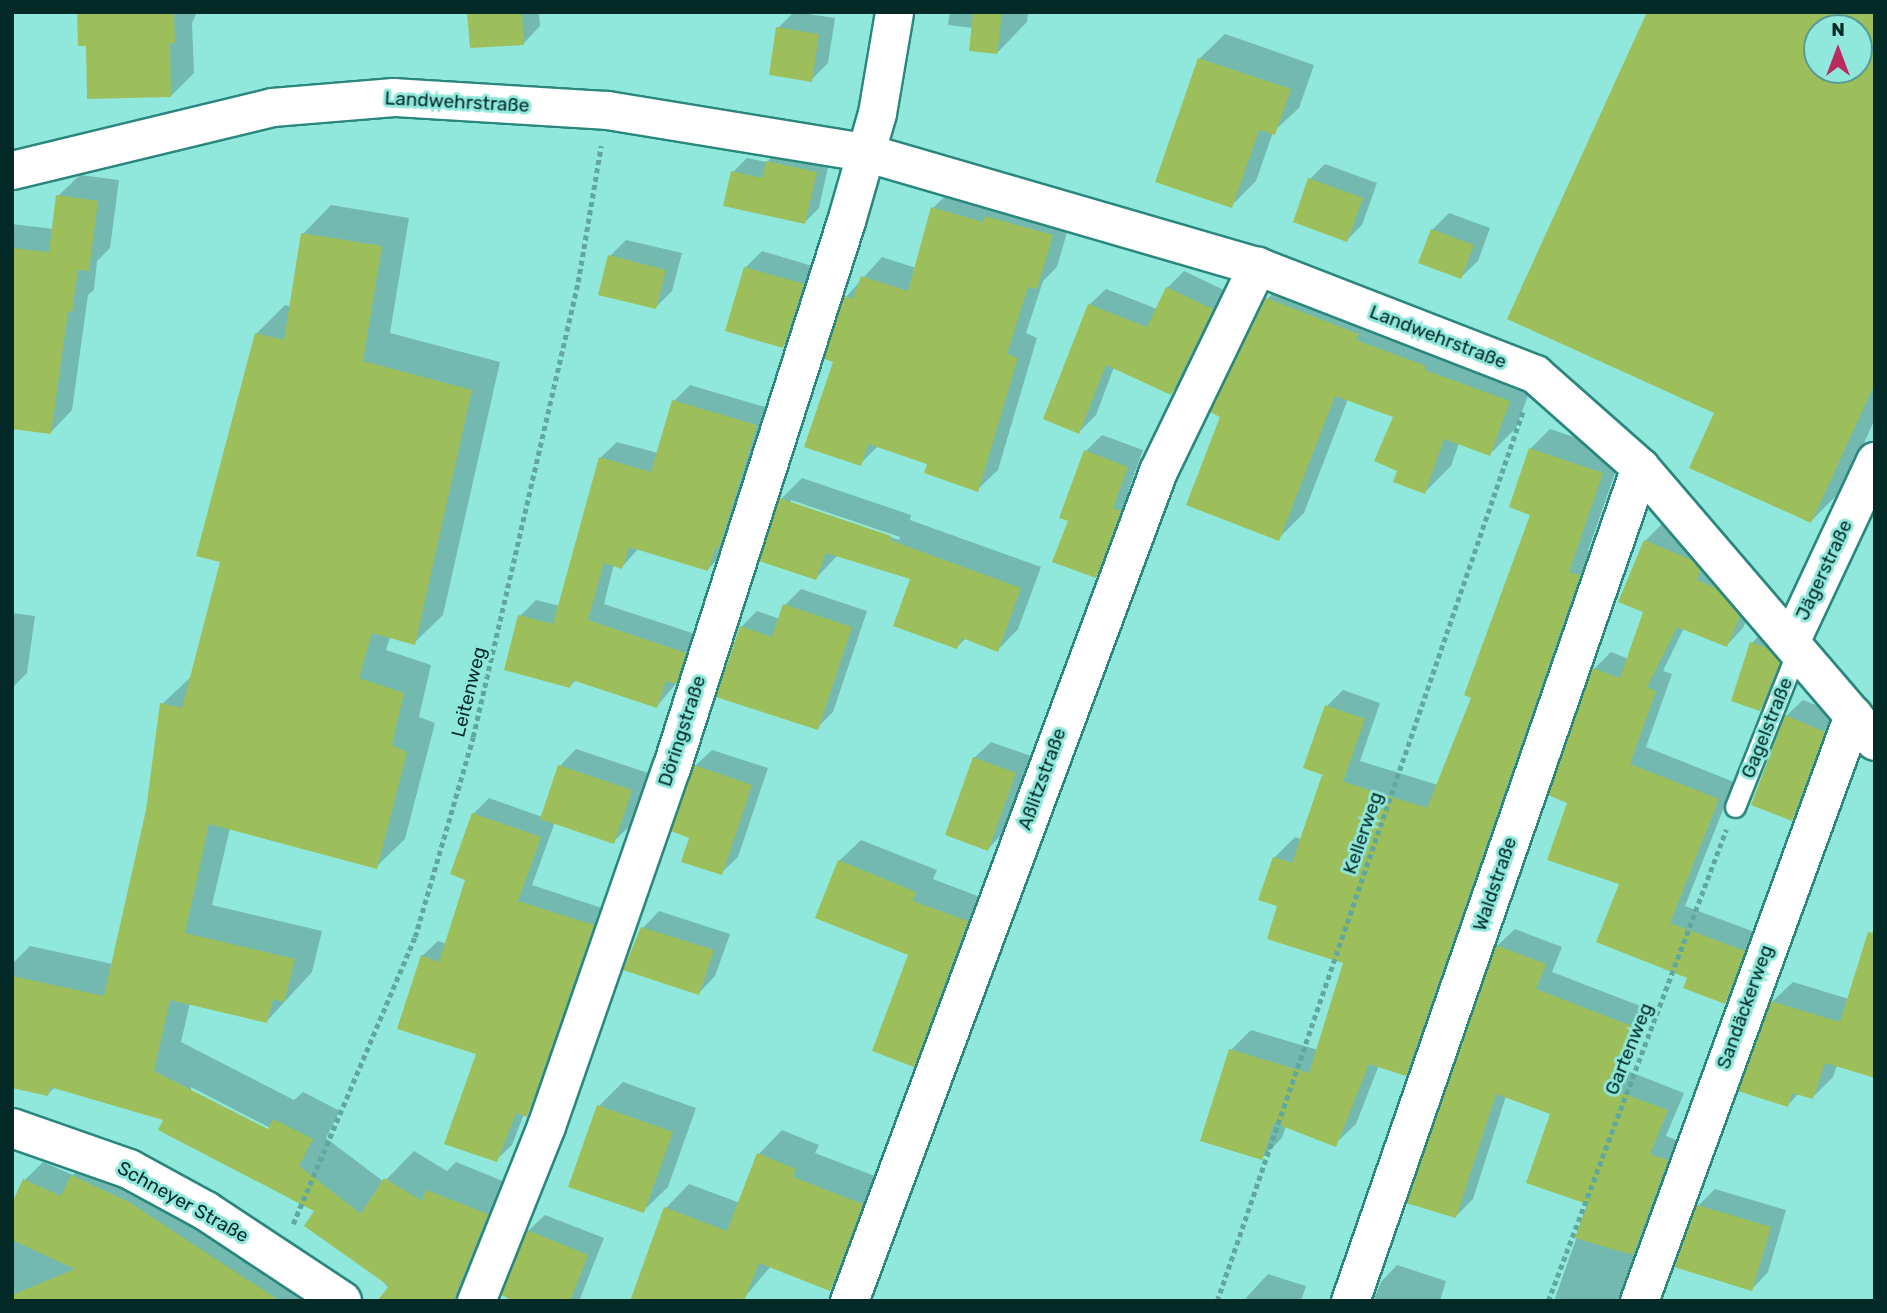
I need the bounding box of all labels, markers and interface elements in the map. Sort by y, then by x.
north arrow [1803,14,1873,84]
text: N [1831,18,1845,41]
street label: Landwehrstraße [384,87,530,117]
street label: Landwehrstraße [1366,300,1510,374]
street label: Jägerstraße [1791,516,1857,624]
street label: Leitenweg [447,645,491,739]
street label: Döringstraße [653,673,711,789]
street label: Gagelstraße [1736,674,1798,782]
street label: Aßlitzstraße [1013,725,1071,833]
street label: Kellerweg [1338,789,1388,877]
street label: Waldstraße [1468,834,1522,934]
street label: Sandäckerweg [1712,942,1778,1072]
street label: Gartenweg [1600,1000,1658,1098]
street label: Schneyer Straße [113,1156,253,1248]

